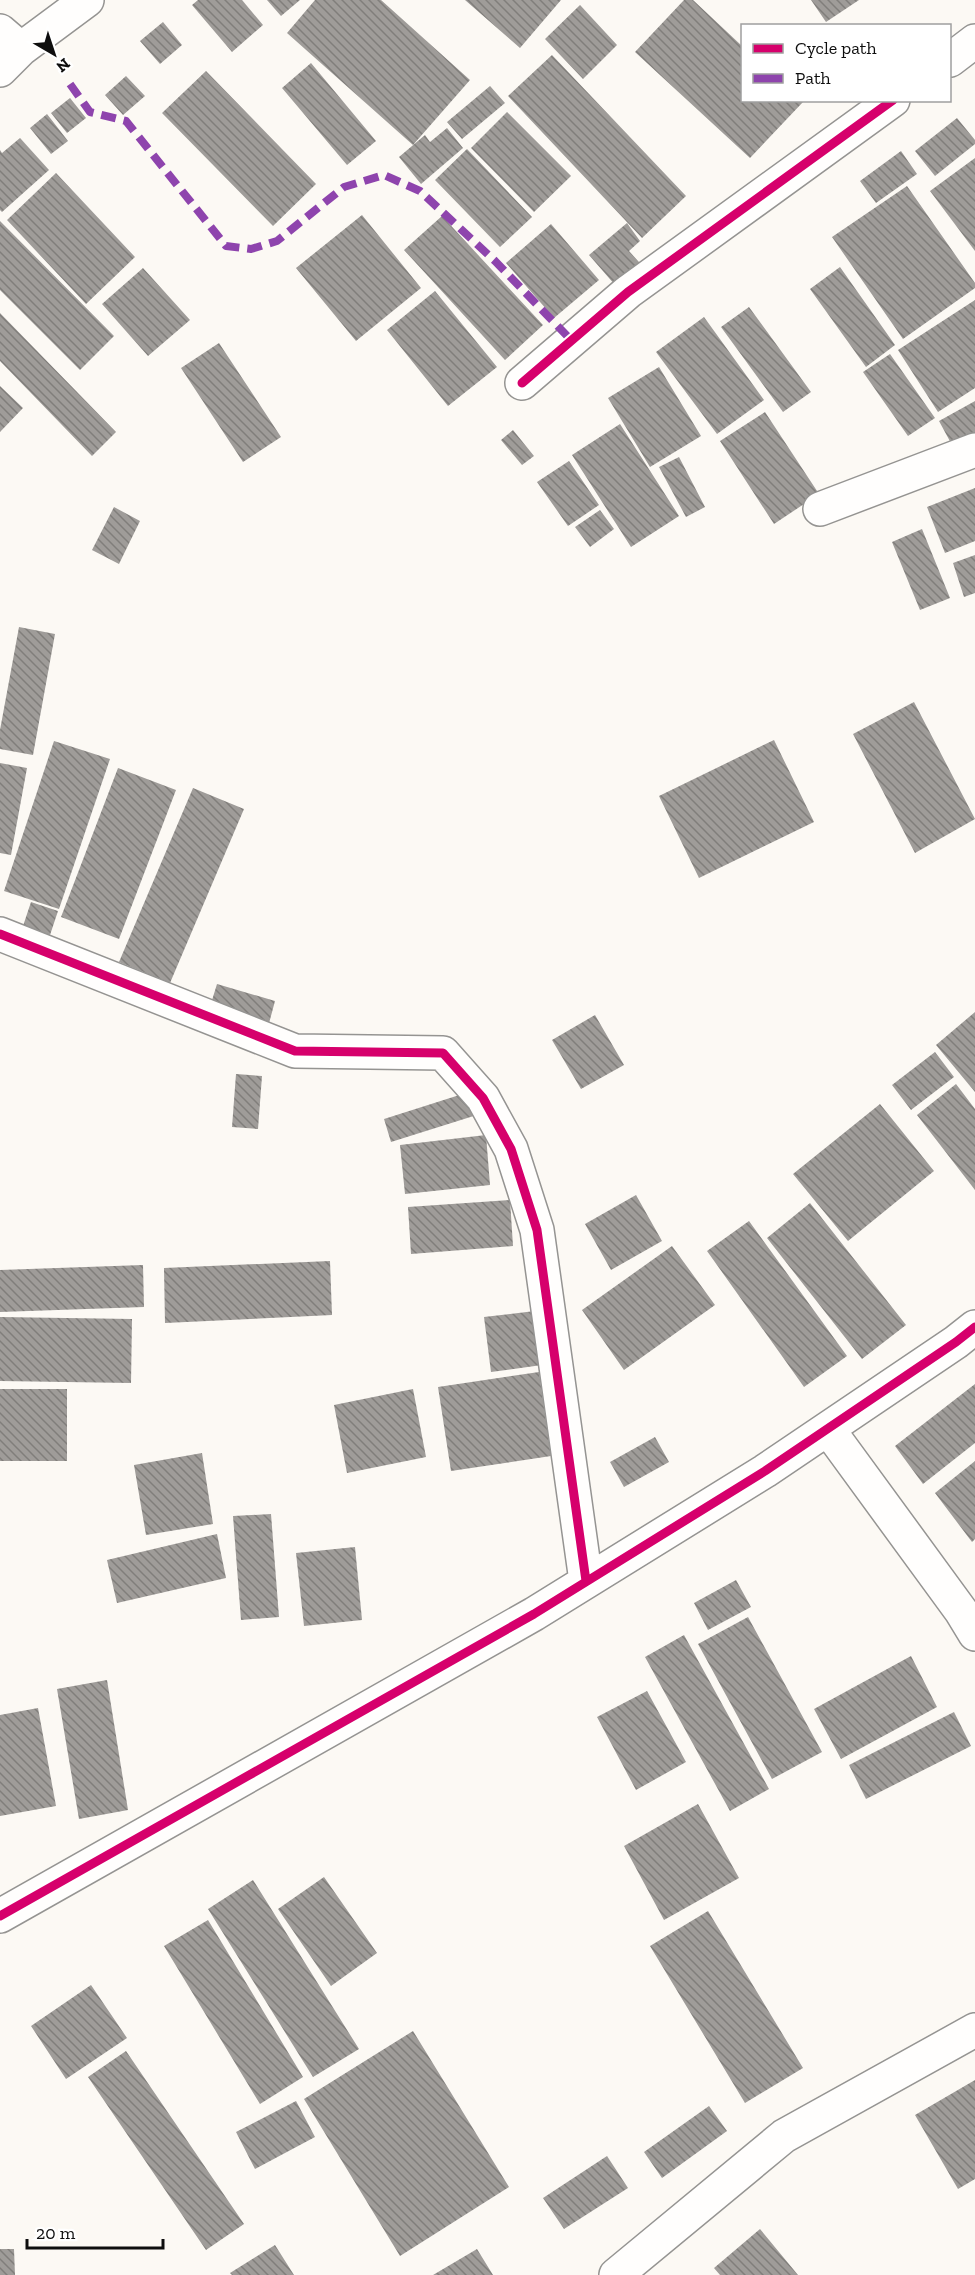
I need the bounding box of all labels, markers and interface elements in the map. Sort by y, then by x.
north arrow [24,24,84,84]
legend [741,24,951,102]
text: Cycle path [795,37,877,59]
text: N [52,54,74,76]
text: Path [795,67,831,89]
scale bar [27,2212,164,2250]
text: 20 m [36,2222,76,2244]

